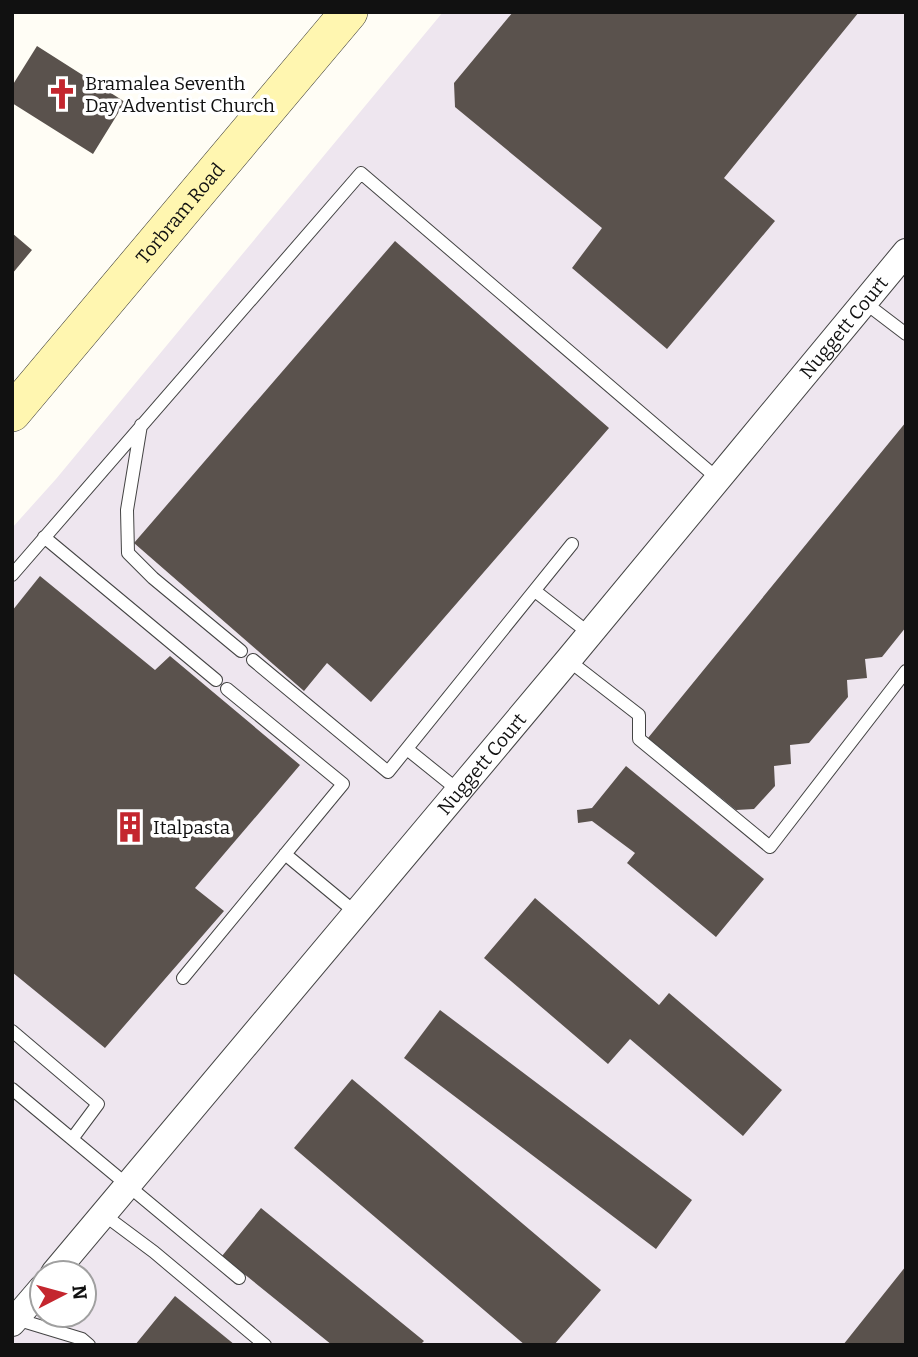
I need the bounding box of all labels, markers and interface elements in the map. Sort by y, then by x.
place label: Bramalea Seventh Day Adventist Church [85,72,275,117]
church icon: Bramalea Seventh Day Adventist Church [45,77,79,111]
street label: Torbram Road [131,158,229,269]
street label: Nuggett Court [795,272,893,383]
street label: Nuggett Court [433,708,531,819]
building icon: Italpasta [113,810,147,844]
place label: Italpasta [153,816,231,839]
north arrow [28,1259,98,1329]
text: N [67,1284,92,1301]

